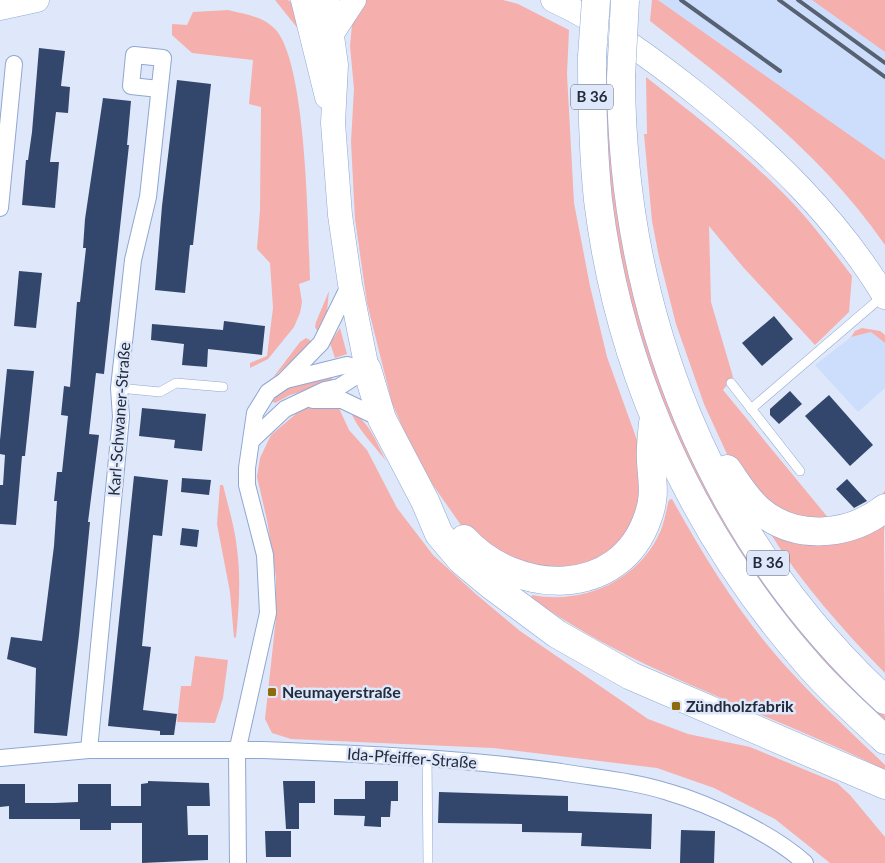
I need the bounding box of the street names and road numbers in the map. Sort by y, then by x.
road number: B 36 [571,84,613,110]
street label: Karl-Schwaner-Straße [104,342,133,496]
road number: B 36 [747,550,789,576]
street label: Ida-Pfeiffer-Straße [347,743,478,772]

